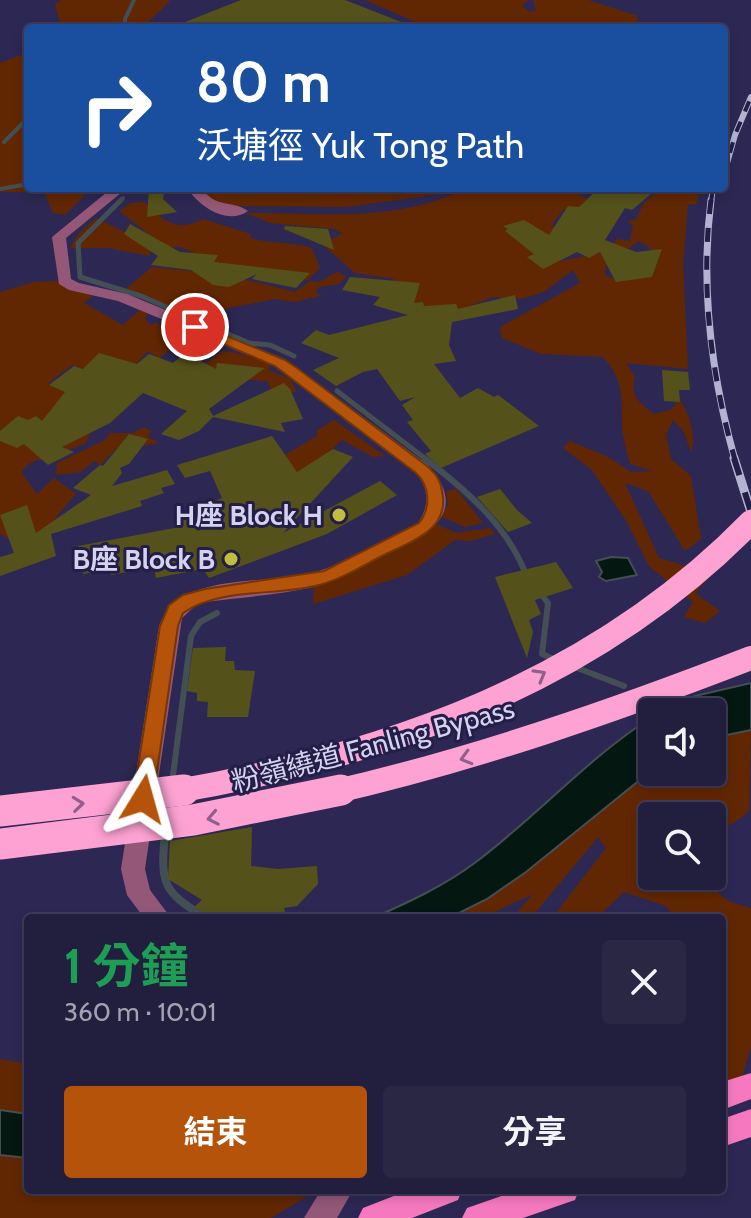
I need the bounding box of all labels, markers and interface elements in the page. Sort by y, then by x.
text: 80 m [196,48,331,116]
icon: right [64,56,168,160]
text: 沃塘徑 Yuk Tong Path [196,123,524,167]
pin [161,293,229,361]
icon: arrive [173,305,217,349]
place label: H座 Block H [175,498,323,532]
marker: H座 Block H [330,506,348,524]
place label: B座 Block B [72,542,215,576]
marker: B座 Block B [222,550,240,568]
one-way arrow [532,669,546,685]
street label: 粉嶺繞道 Fanling Bypass [228,691,518,799]
map controls [638,698,726,890]
button: sound [638,698,726,786]
one-way arrow [460,749,474,765]
position arrow [101,757,185,841]
one-way arrow [72,796,85,813]
button: search [638,802,726,890]
one-way arrow [207,809,220,826]
text: 1 分鐘 [64,937,189,995]
button: close [602,940,686,1024]
text: 360 m · 10:01 [64,996,216,1028]
button: 結束 [64,1086,367,1178]
button: 分享 [383,1086,686,1178]

